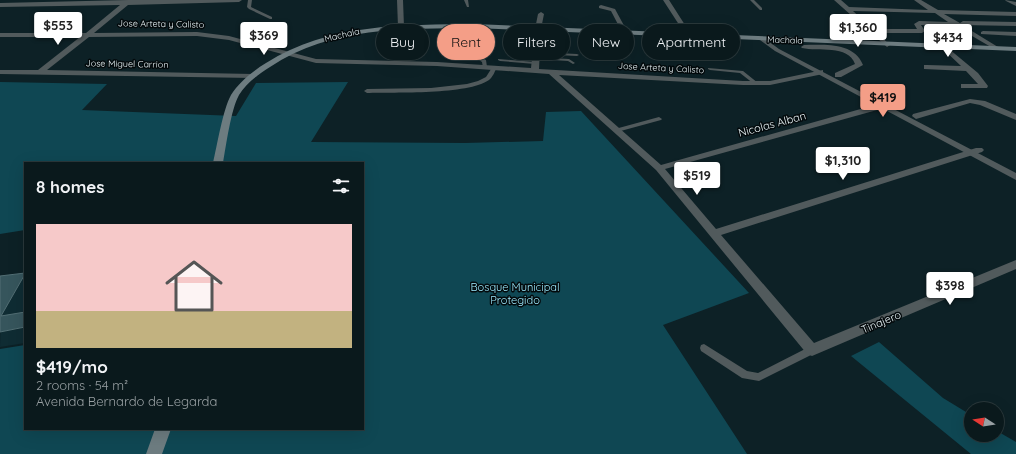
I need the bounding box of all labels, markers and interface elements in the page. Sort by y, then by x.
pin: $553 [34,12,82,46]
pin: $1,360 [825,14,891,48]
text: $553 [43,17,73,33]
street label: Jose Arteta y Calisto [118,17,204,30]
text: $1,360 [839,19,877,35]
pin: $369 [240,22,288,56]
chip: Buy [376,24,429,60]
chip: Rent [437,24,495,60]
chip: Filters [503,24,570,60]
chip: New [578,24,634,60]
chip: Apartment [642,24,740,60]
pin: $434 [924,24,972,58]
street label: Machala [323,25,360,44]
text: $369 [249,27,279,43]
text: $434 [933,29,963,45]
street label: Machala [767,33,803,46]
street label: Jose Miguel Carrion [86,57,169,70]
street label: Jose Arteta y Calisto [618,60,704,75]
pin: $419 [859,84,907,118]
text: $419 [869,89,897,105]
street label: Nicolas Alban [737,108,807,140]
pin: $1,310 [810,147,876,181]
text: $1,310 [825,152,861,168]
pin: $519 [673,162,721,196]
text: $519 [683,167,711,183]
icon: filters [330,175,352,197]
text: 8 homes [36,176,105,197]
icon: home [158,250,230,322]
pin: $398 [926,272,974,306]
text: $398 [935,277,965,293]
park label: Bosque Municipal Protegido [470,280,560,307]
street label: Tinajero [859,307,903,337]
text: $419/mo [36,356,108,377]
text: 2 rooms · 54 m² [36,377,128,393]
text: Avenida Bernardo de Legarda [36,393,217,409]
north arrow [964,402,1004,442]
map controls [964,402,1004,442]

